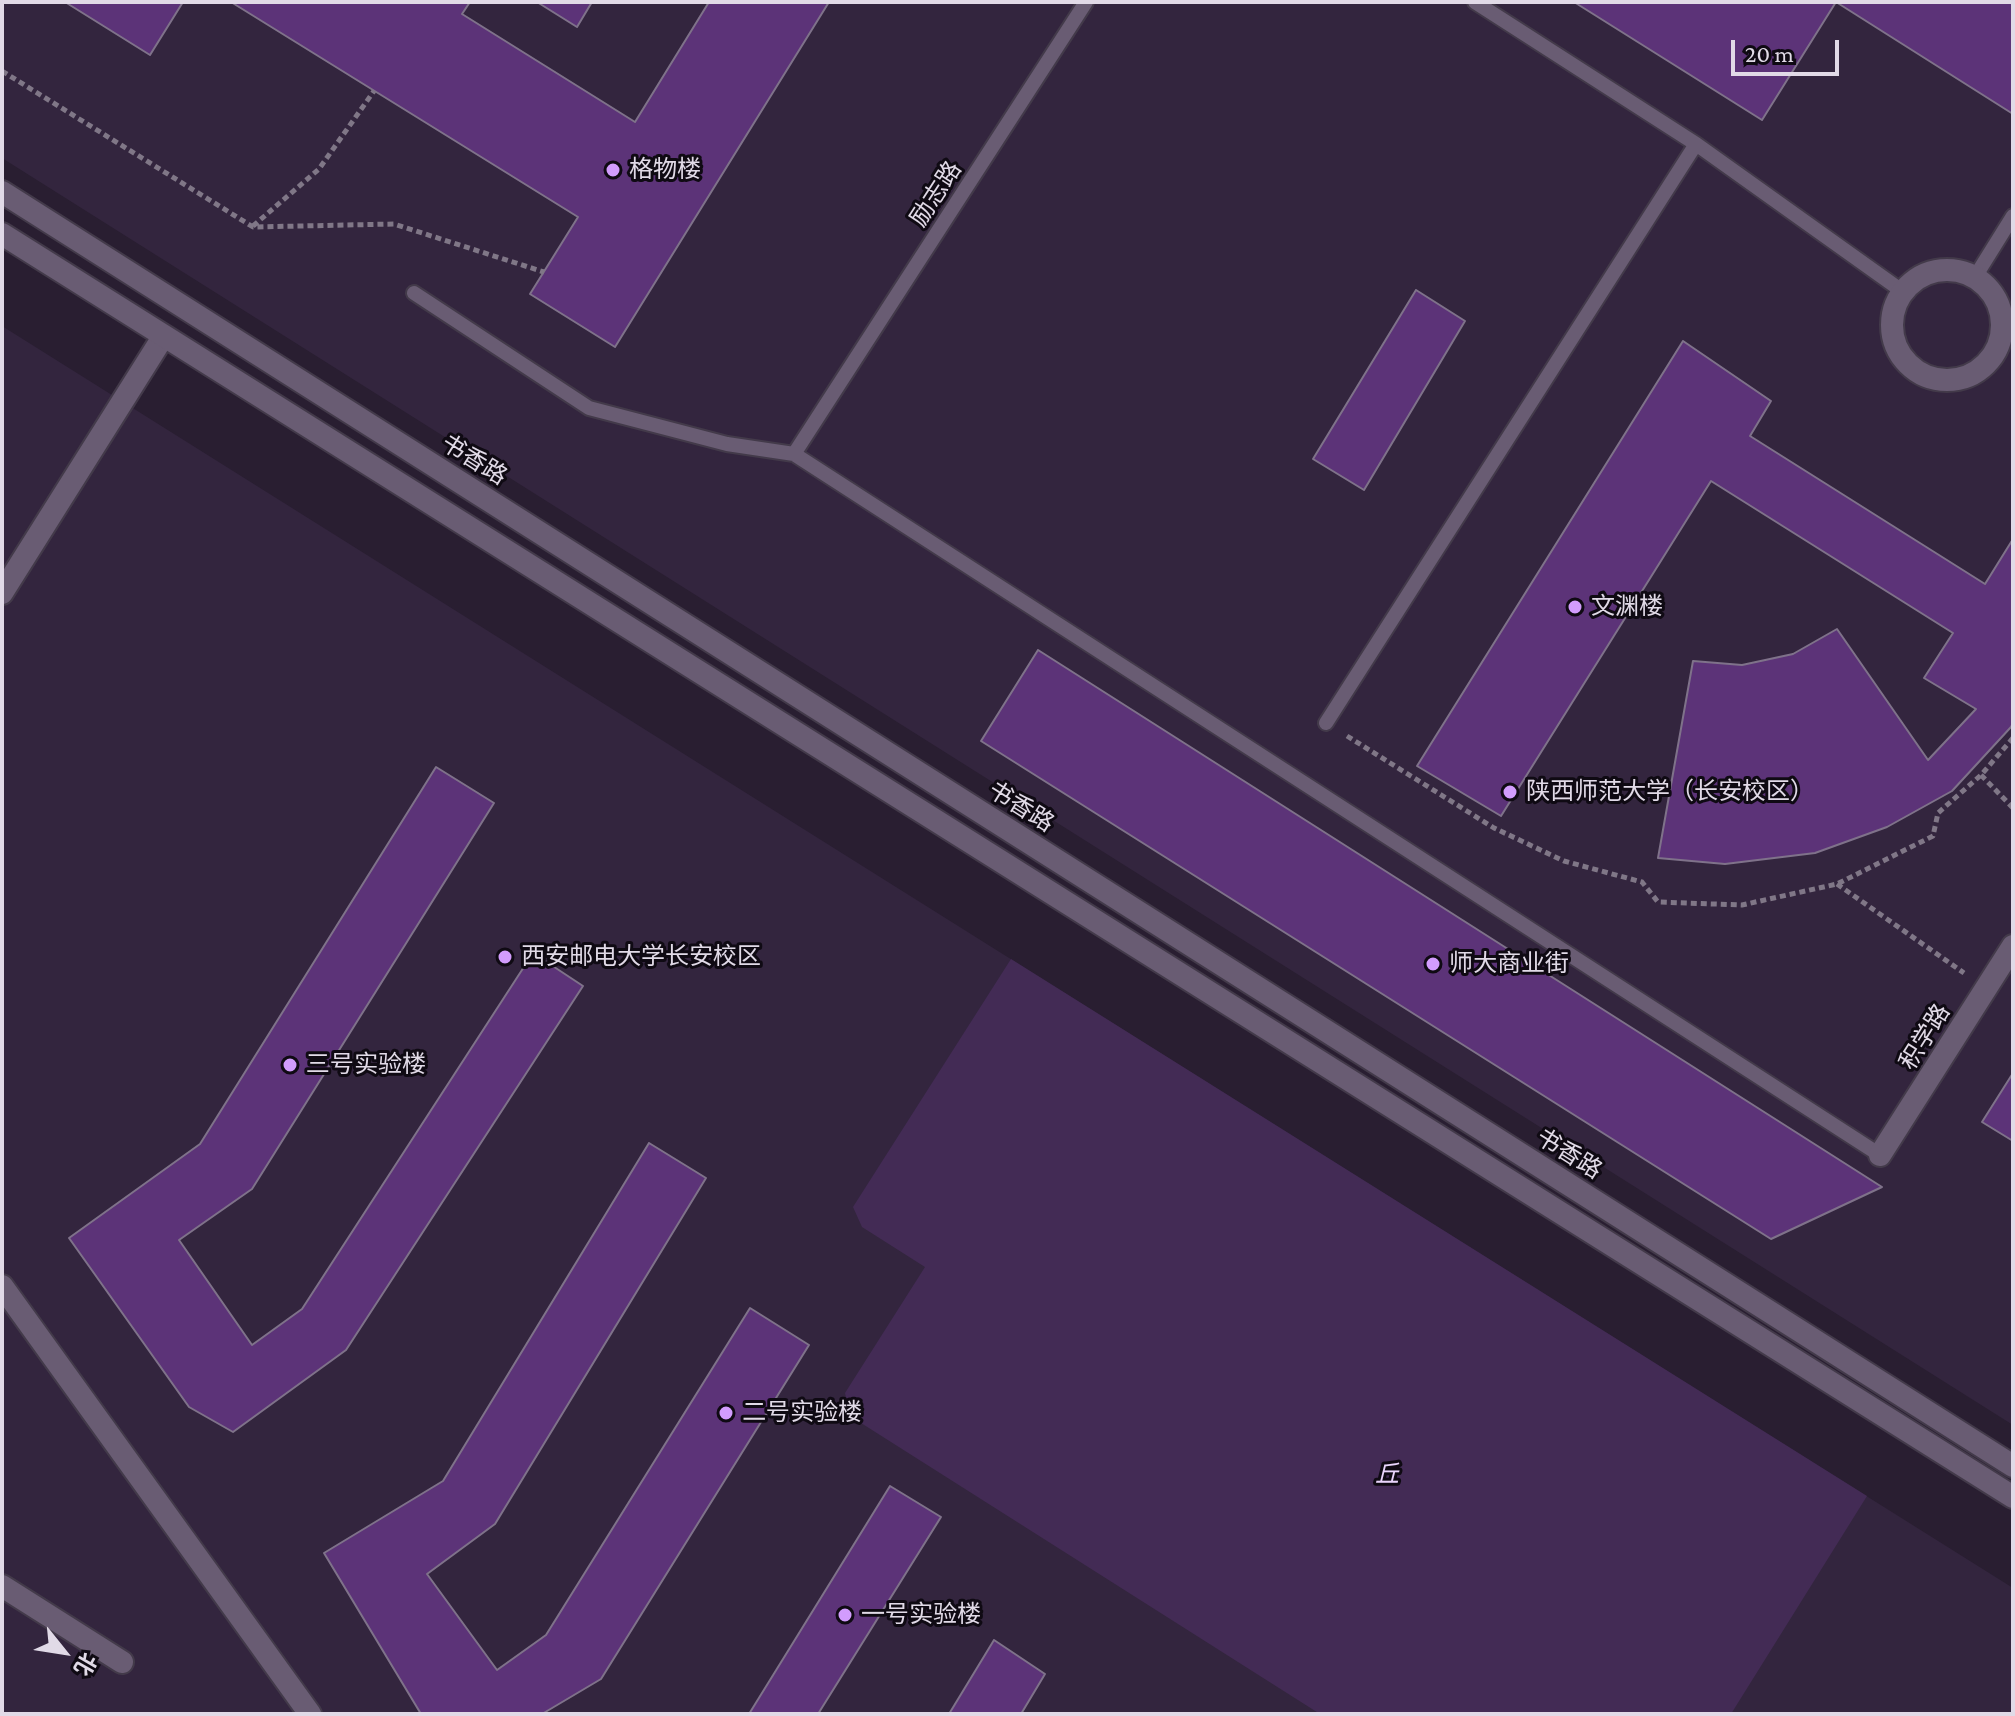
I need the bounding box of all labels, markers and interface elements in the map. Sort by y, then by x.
scale bar [1735,24,1843,74]
text: 20 m [1745,40,1794,67]
place label: 格物楼 [629,156,701,184]
street label: 励志路 [904,156,968,232]
marker: 格物楼 [604,161,622,179]
street label: 书香路 [436,429,512,491]
place label: 文渊楼 [1591,593,1663,621]
marker: 文渊楼 [1566,598,1584,616]
street label: 书香路 [983,776,1059,838]
place label: 陕西师范大学（长安校区） [1526,778,1814,806]
marker: 陕西师范大学（长安校区） [1501,783,1519,801]
place label: 西安邮电大学长安校区 [521,943,761,971]
marker: 西安邮电大学长安校区 [496,948,514,966]
place label: 师大商业街 [1449,950,1569,978]
marker: 师大商业街 [1424,955,1442,973]
street label: 积学路 [1894,999,1956,1075]
place label: 三号实验楼 [306,1051,426,1079]
marker: 三号实验楼 [281,1056,299,1074]
street label: 书香路 [1531,1123,1607,1185]
place label: 二号实验楼 [742,1399,862,1427]
marker: 二号实验楼 [717,1404,735,1422]
park label: 丘 [1375,1461,1399,1489]
place label: 一号实验楼 [861,1601,981,1629]
marker: 一号实验楼 [836,1606,854,1624]
north arrow [24,1612,104,1692]
text: 北 [69,1648,102,1680]

